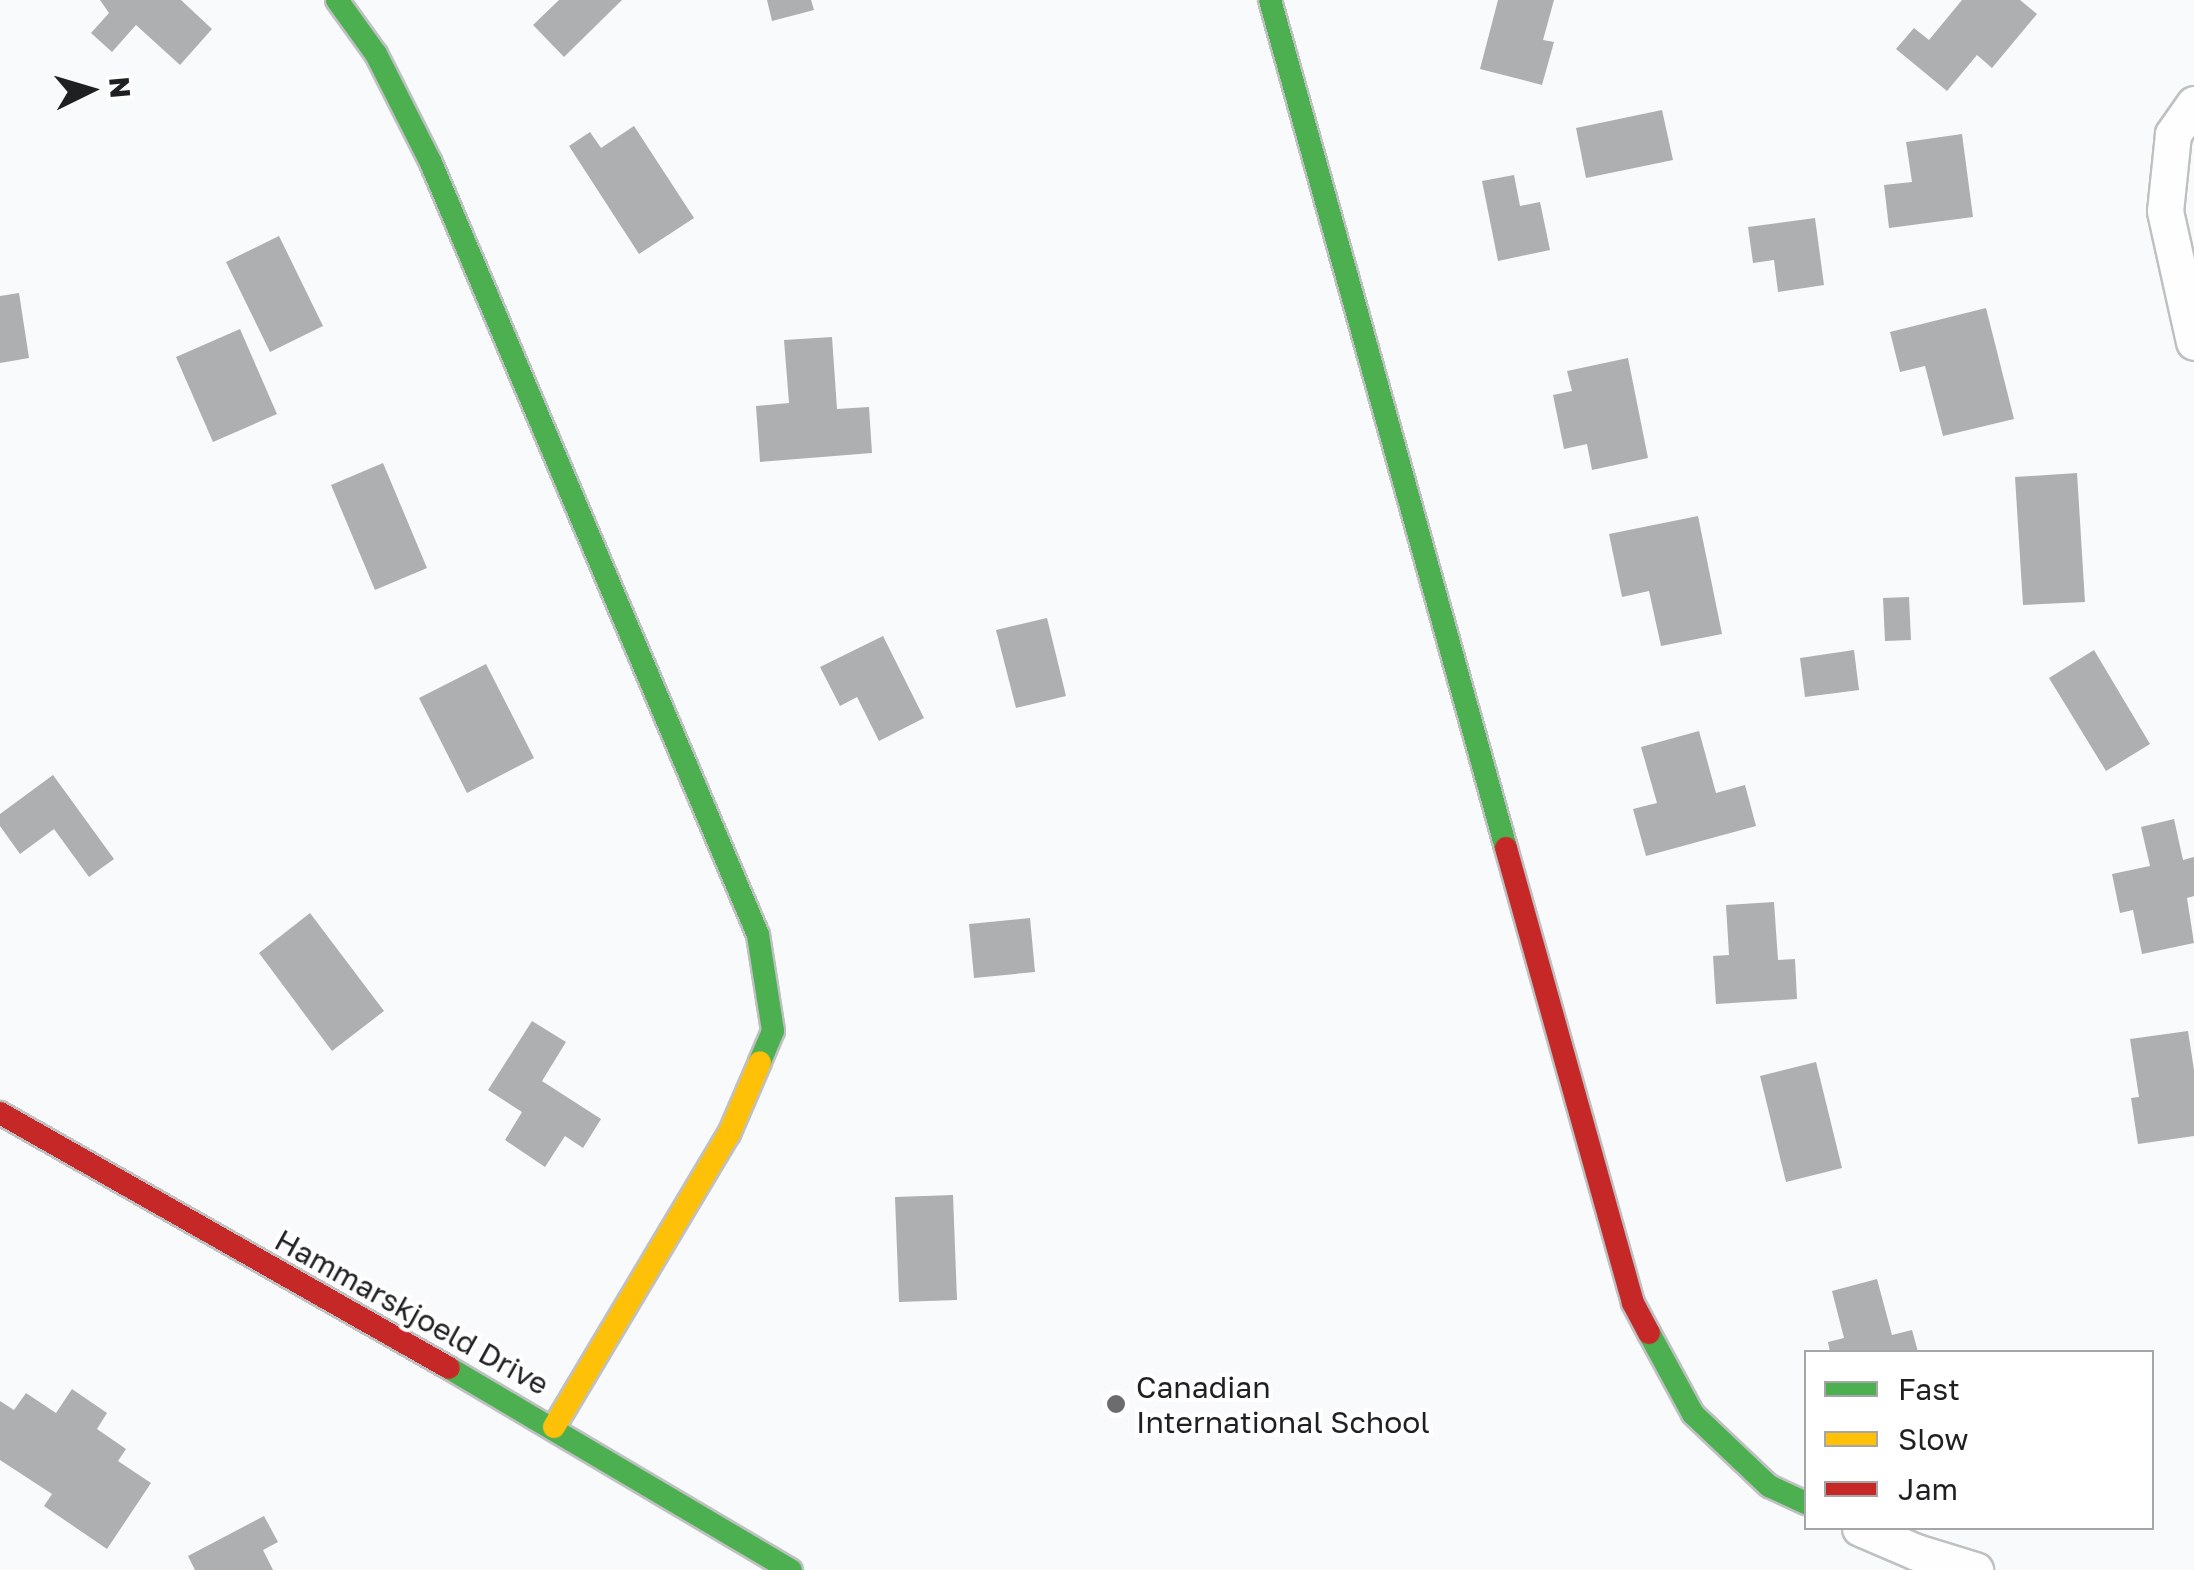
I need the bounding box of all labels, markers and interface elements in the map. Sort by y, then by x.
north arrow [40,40,140,140]
text: N [103,75,138,99]
street label: Hammarskjoeld Drive [269,1222,555,1402]
legend [1804,1350,2154,1530]
place label: Canadian International School [1136,1369,1430,1440]
text: Fast [1898,1371,1960,1407]
marker: Canadian International School [1105,1393,1127,1415]
text: Slow [1898,1421,1969,1457]
text: Jam [1898,1471,1958,1507]

